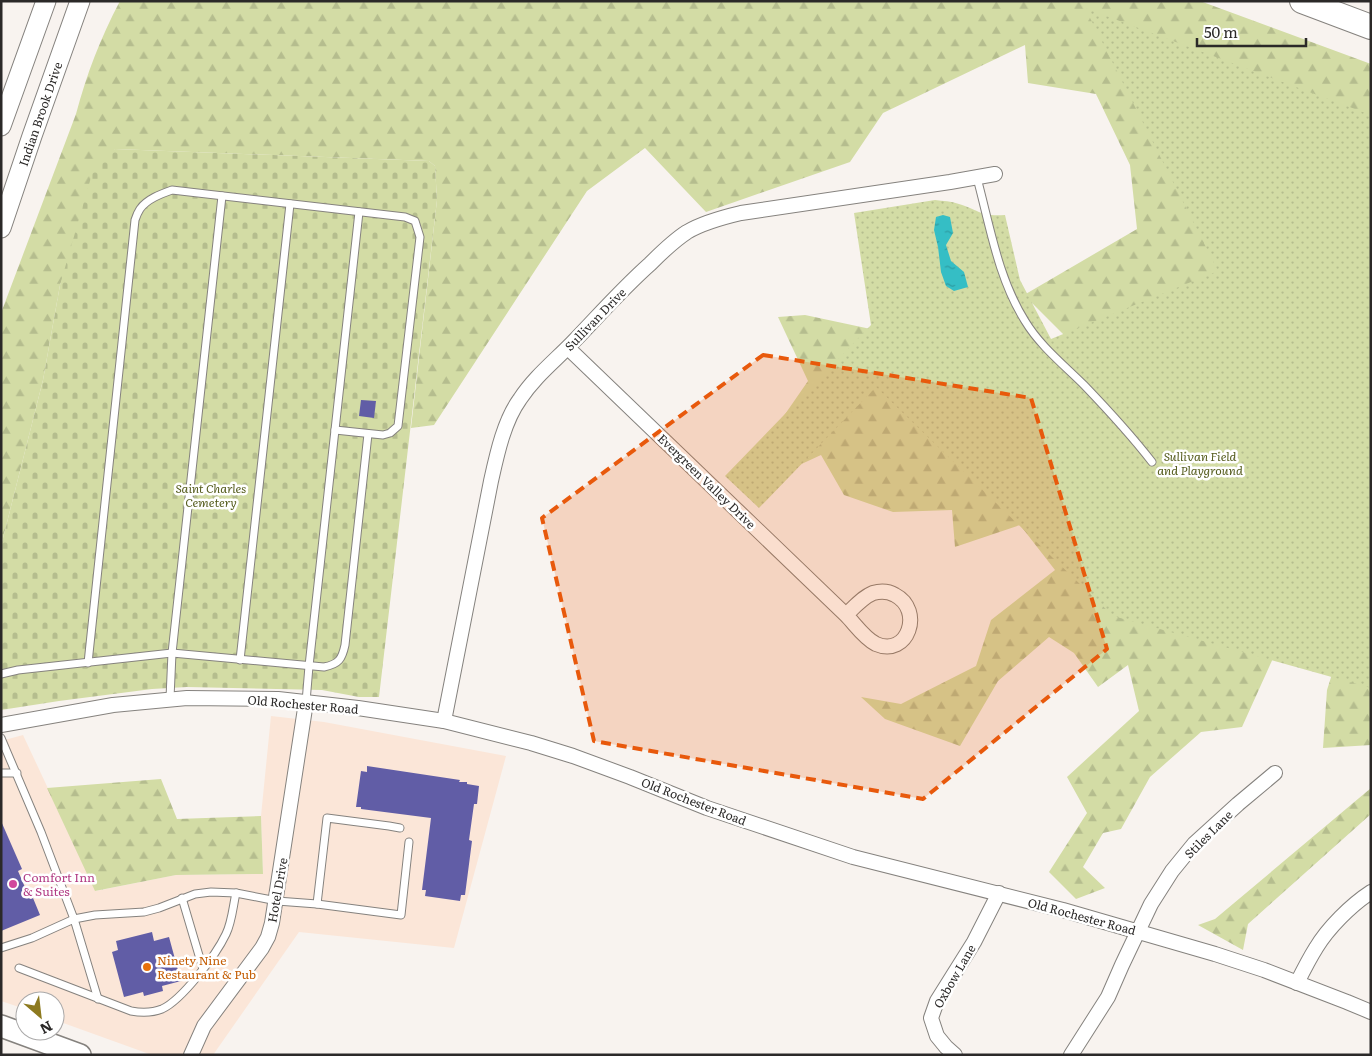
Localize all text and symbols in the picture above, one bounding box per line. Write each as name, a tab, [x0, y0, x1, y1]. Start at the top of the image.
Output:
scale bar	[1197, 15, 1306, 47]
text: 50 m	[1204, 20, 1238, 43]
street label: Indian Brook Drive	[14, 59, 66, 169]
street label: Sullivan Drive	[560, 283, 630, 355]
street label: Evergreen Valley Drive	[654, 429, 760, 533]
park label: Sullivan Field and Playground	[1157, 447, 1243, 479]
park label: Saint Charles Cemetery	[176, 479, 246, 511]
street label: Old Rochester Road	[247, 690, 360, 718]
street label: Old Rochester Road	[639, 773, 750, 830]
street label: Stiles Lane	[1180, 806, 1236, 862]
street label: Hotel Drive	[262, 856, 292, 924]
place label: Comfort Inn & Suites	[23, 868, 95, 900]
marker: Comfort Inn & Suites	[7, 878, 19, 890]
street label: Old Rochester Road	[1026, 893, 1139, 939]
street label: Oxbow Lane	[928, 941, 980, 1011]
place label: Ninety Nine Restaurant & Pub	[157, 951, 256, 983]
marker: Ninety Nine Restaurant & Pub	[141, 961, 153, 973]
north arrow	[15, 991, 65, 1041]
text: N	[36, 1017, 56, 1040]

